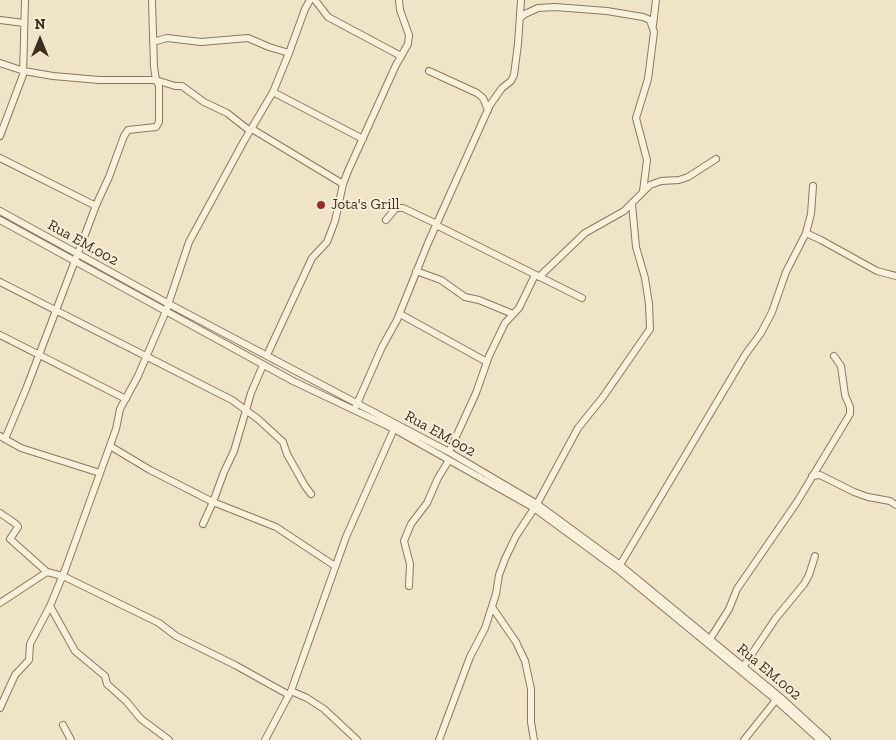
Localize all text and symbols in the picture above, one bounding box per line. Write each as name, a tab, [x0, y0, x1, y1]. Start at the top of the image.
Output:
north arrow	[15, 15, 65, 65]
text: N	[35, 16, 45, 33]
place label: Jota's Grill	[331, 196, 399, 214]
marker: Jota's Grill	[315, 199, 327, 211]
street label: Rua EM.002	[44, 216, 122, 270]
street label: Rua EM.002	[401, 407, 479, 461]
street label: Rua EM.002	[733, 640, 805, 704]

